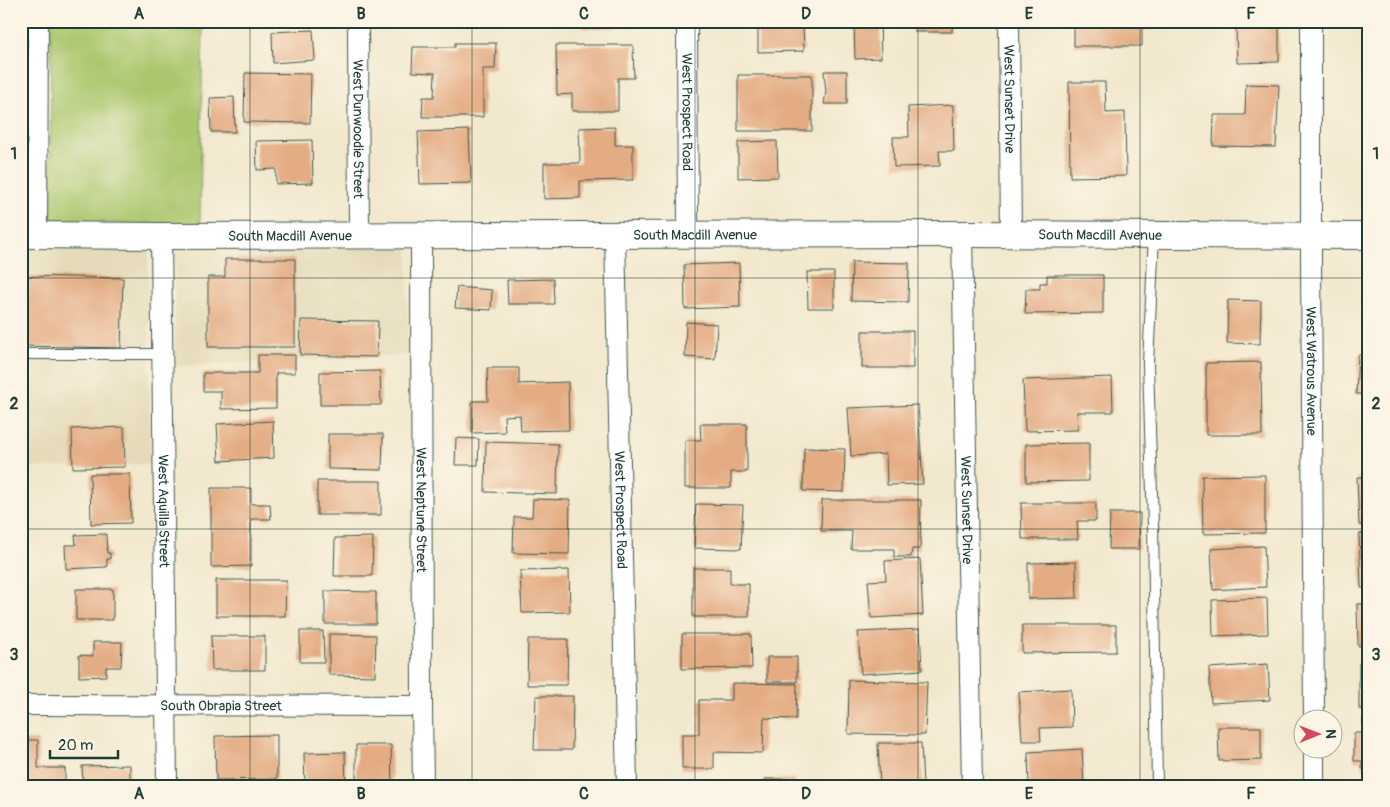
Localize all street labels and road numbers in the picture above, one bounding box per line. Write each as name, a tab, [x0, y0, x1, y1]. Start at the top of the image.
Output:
street label: West Sunset Drive	[1001, 45, 1019, 153]
street label: West Prospect Road	[679, 53, 696, 171]
street label: West Dunwoodie Street	[350, 59, 367, 199]
street label: South Macdill Avenue	[633, 226, 757, 243]
street label: South Macdill Avenue	[1038, 226, 1162, 243]
street label: South Macdill Avenue	[228, 227, 352, 244]
street label: West Watrous Avenue	[1303, 306, 1321, 436]
street label: West Neptune Street	[413, 447, 430, 573]
street label: West Prospect Road	[611, 451, 631, 569]
street label: West Aquilla Street	[155, 454, 173, 568]
street label: West Sunset Drive	[958, 456, 976, 564]
street label: South Obrapia Street	[160, 697, 282, 714]

